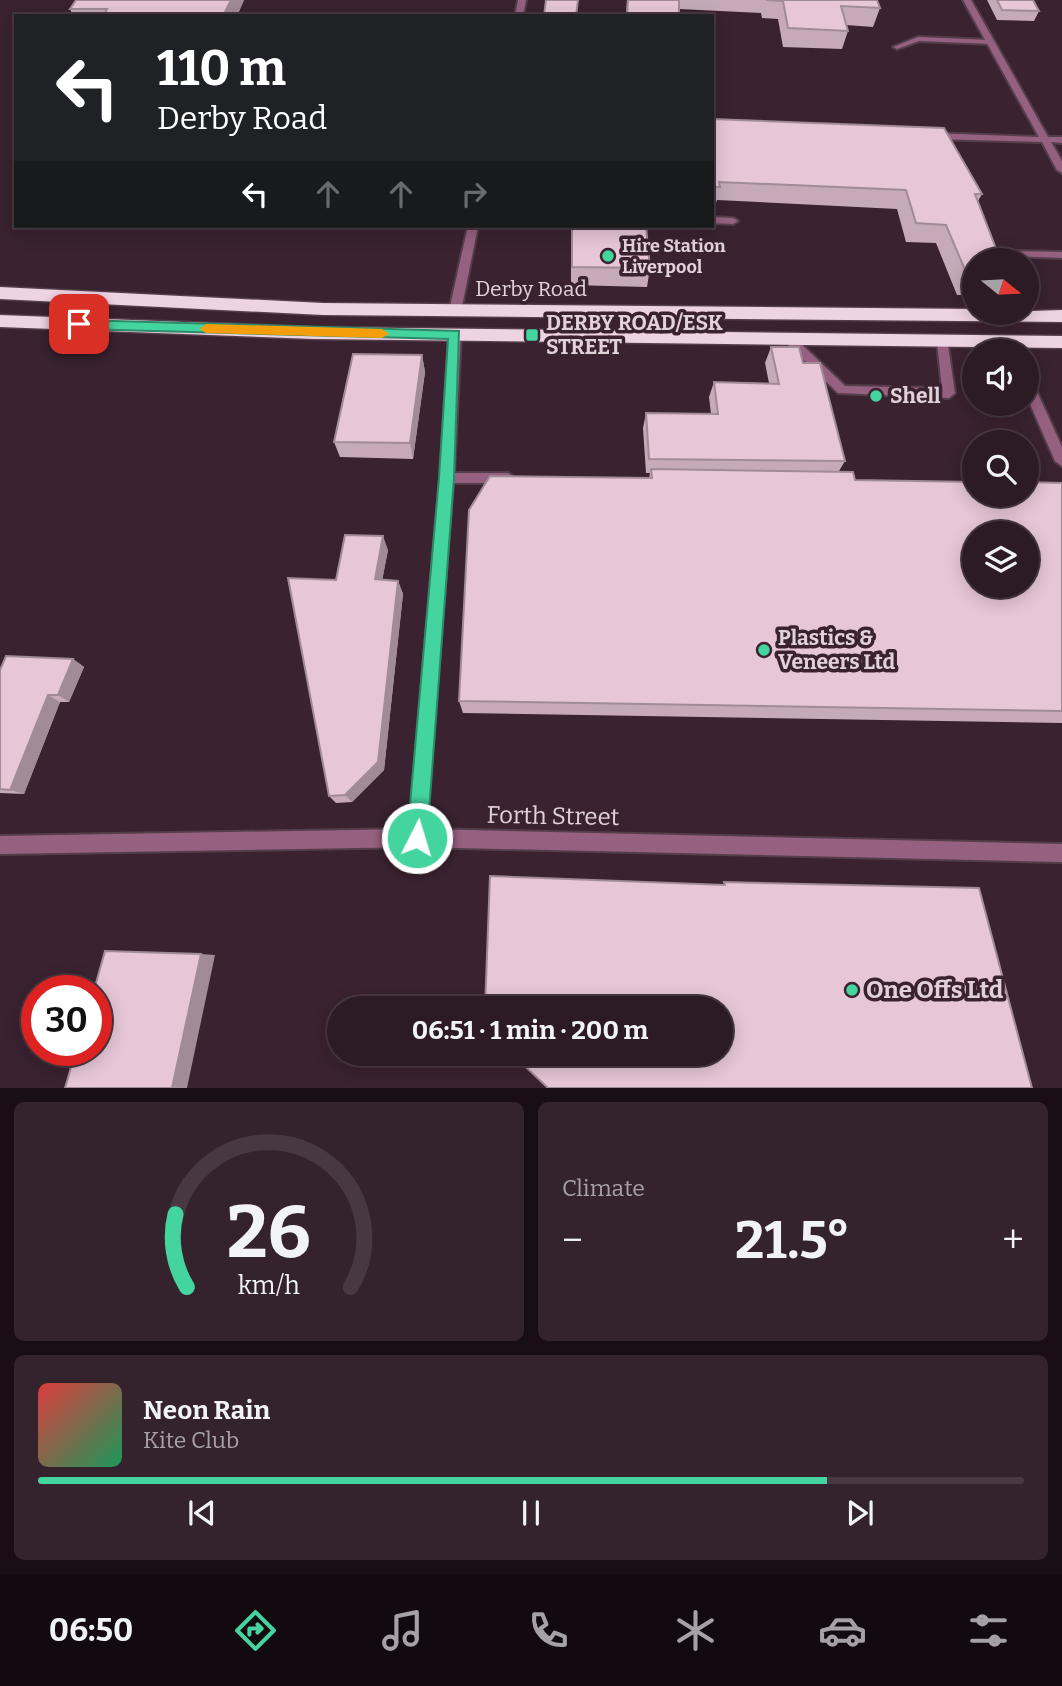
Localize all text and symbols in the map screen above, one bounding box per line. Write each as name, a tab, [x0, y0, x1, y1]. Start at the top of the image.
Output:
text: 110 m	[157, 39, 286, 98]
icon: left	[42, 42, 133, 133]
text: Derby Road	[157, 99, 327, 137]
icon: left	[236, 175, 274, 213]
icon: ahead	[309, 175, 347, 213]
icon: ahead	[382, 175, 420, 213]
icon: right	[455, 175, 493, 213]
place label: Hire Station Liverpool	[622, 235, 726, 278]
marker: Hire Station Liverpool	[600, 248, 616, 264]
north arrow	[962, 248, 1040, 326]
map controls	[962, 248, 1039, 598]
street label: Derby Road	[475, 276, 587, 302]
pin	[49, 294, 109, 354]
icon: arrive	[60, 305, 98, 343]
place label: DERBY ROAD/ESK STREET	[546, 310, 723, 360]
marker: DERBY ROAD/ESK STREET	[524, 327, 540, 343]
button: sound	[962, 339, 1039, 416]
place label: Shell	[890, 383, 941, 409]
marker: Shell	[868, 388, 884, 404]
button: search	[962, 430, 1039, 507]
button: layers	[962, 521, 1039, 598]
place label: Plastics & Veneers Ltd	[778, 625, 896, 675]
marker: Plastics & Veneers Ltd	[756, 642, 772, 658]
position arrow	[380, 801, 454, 875]
street label: Forth Street	[486, 801, 620, 831]
speed limit sign: 30	[21, 975, 112, 1066]
place label: One Offs Ltd	[866, 976, 1004, 1004]
marker: One Offs Ltd	[844, 982, 860, 998]
text: 06:51 · 1 min · 200 m	[412, 1015, 648, 1046]
text: Climate	[562, 1174, 645, 1202]
text: 26	[227, 1190, 311, 1277]
text: 21.5°	[735, 1209, 850, 1272]
text: −	[562, 1217, 583, 1263]
text: +	[1002, 1217, 1024, 1263]
text: km/h	[238, 1271, 300, 1301]
text: Neon Rain	[143, 1395, 270, 1426]
text: Kite Club	[143, 1426, 239, 1454]
icon: previous	[183, 1494, 221, 1532]
icon: pause	[512, 1494, 550, 1532]
icon: next	[841, 1494, 879, 1532]
icon: directions	[231, 1606, 280, 1655]
icon: music	[378, 1606, 427, 1655]
icon: phone	[524, 1606, 573, 1655]
icon: climate	[671, 1606, 720, 1655]
icon: car	[818, 1606, 867, 1655]
icon: filters	[964, 1606, 1013, 1655]
text: 06:50	[49, 1611, 133, 1649]

